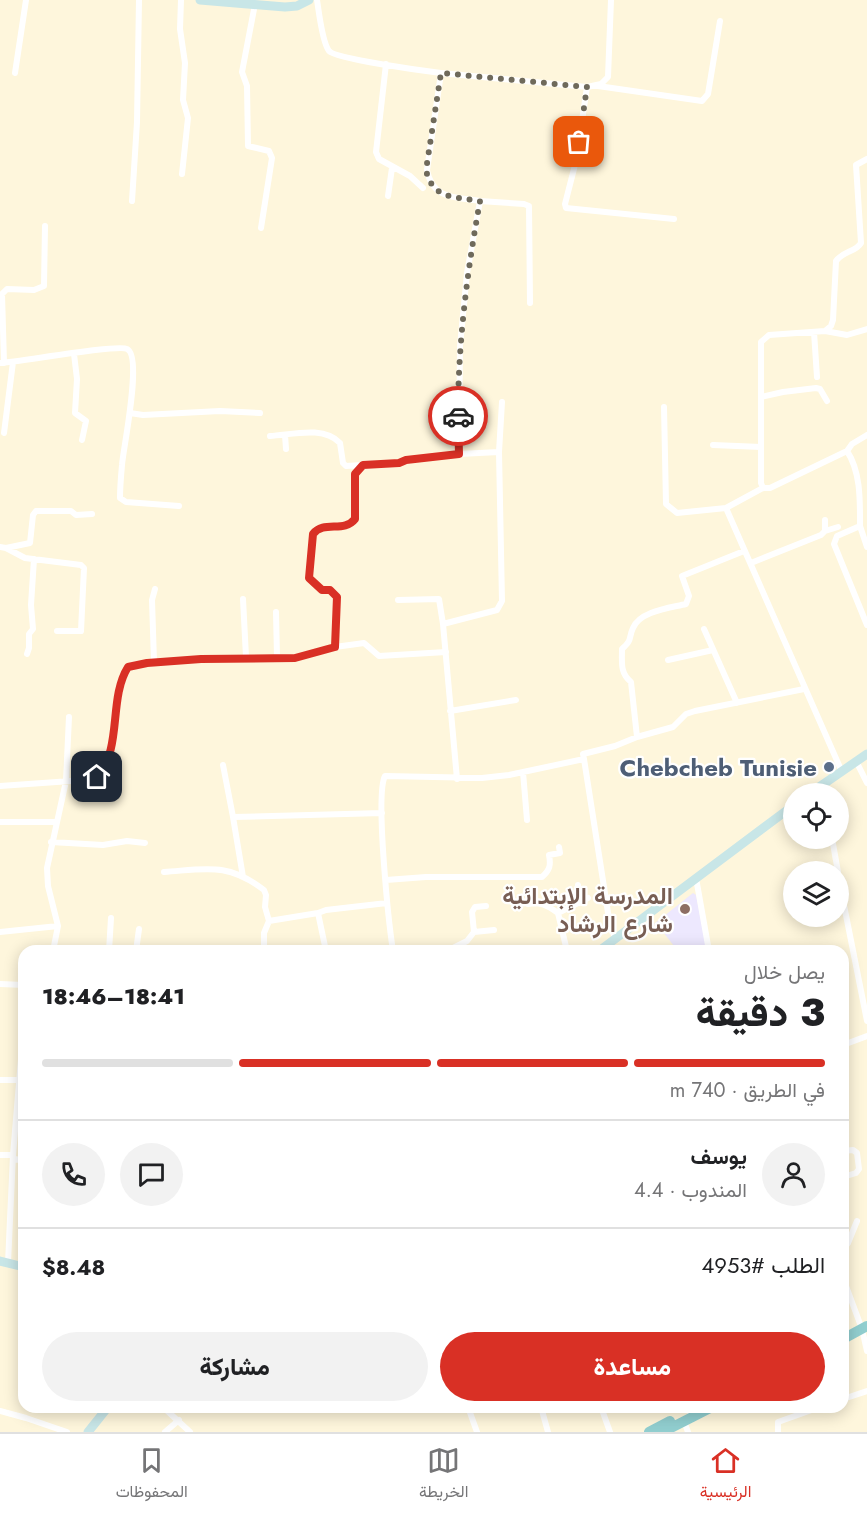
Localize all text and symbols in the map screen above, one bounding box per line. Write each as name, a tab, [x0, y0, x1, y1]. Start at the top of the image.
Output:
pin	[553, 116, 604, 167]
icon: bag	[562, 125, 595, 158]
courier	[428, 386, 488, 446]
icon: car	[442, 400, 475, 433]
place label: Chebcheb Tunisie	[620, 750, 817, 785]
pin	[71, 751, 122, 802]
icon: home	[80, 760, 113, 793]
marker: Chebcheb Tunisie	[822, 760, 836, 774]
map controls	[783, 783, 849, 927]
button: locate	[783, 783, 849, 849]
button: layers	[783, 861, 849, 927]
place label: المدرسة الإبتدائية شارع الرشاد	[502, 878, 673, 941]
marker: المدرسة الإبتدائية شارع الرشاد	[678, 902, 692, 916]
text: يصل خلال	[744, 958, 825, 987]
text: 18:41–18:46	[42, 980, 185, 1012]
text: 3 دقيقة	[696, 984, 825, 1041]
text: في الطريق · 740 m	[670, 1076, 825, 1105]
text: يوسف	[691, 1140, 747, 1172]
button: phone	[42, 1143, 105, 1206]
button: chat	[120, 1143, 183, 1206]
button: person	[762, 1143, 825, 1206]
text: المندوب · 4.4	[634, 1176, 747, 1205]
text: الطلب #4953	[701, 1249, 825, 1281]
text: $8.48	[42, 1251, 105, 1283]
button: مشاركة	[42, 1332, 428, 1401]
button: مساعدة	[440, 1332, 825, 1401]
tab: المحفوظات	[116, 1444, 188, 1506]
tab: الخريطة	[419, 1444, 468, 1506]
tab: الرئيسية	[700, 1444, 751, 1506]

